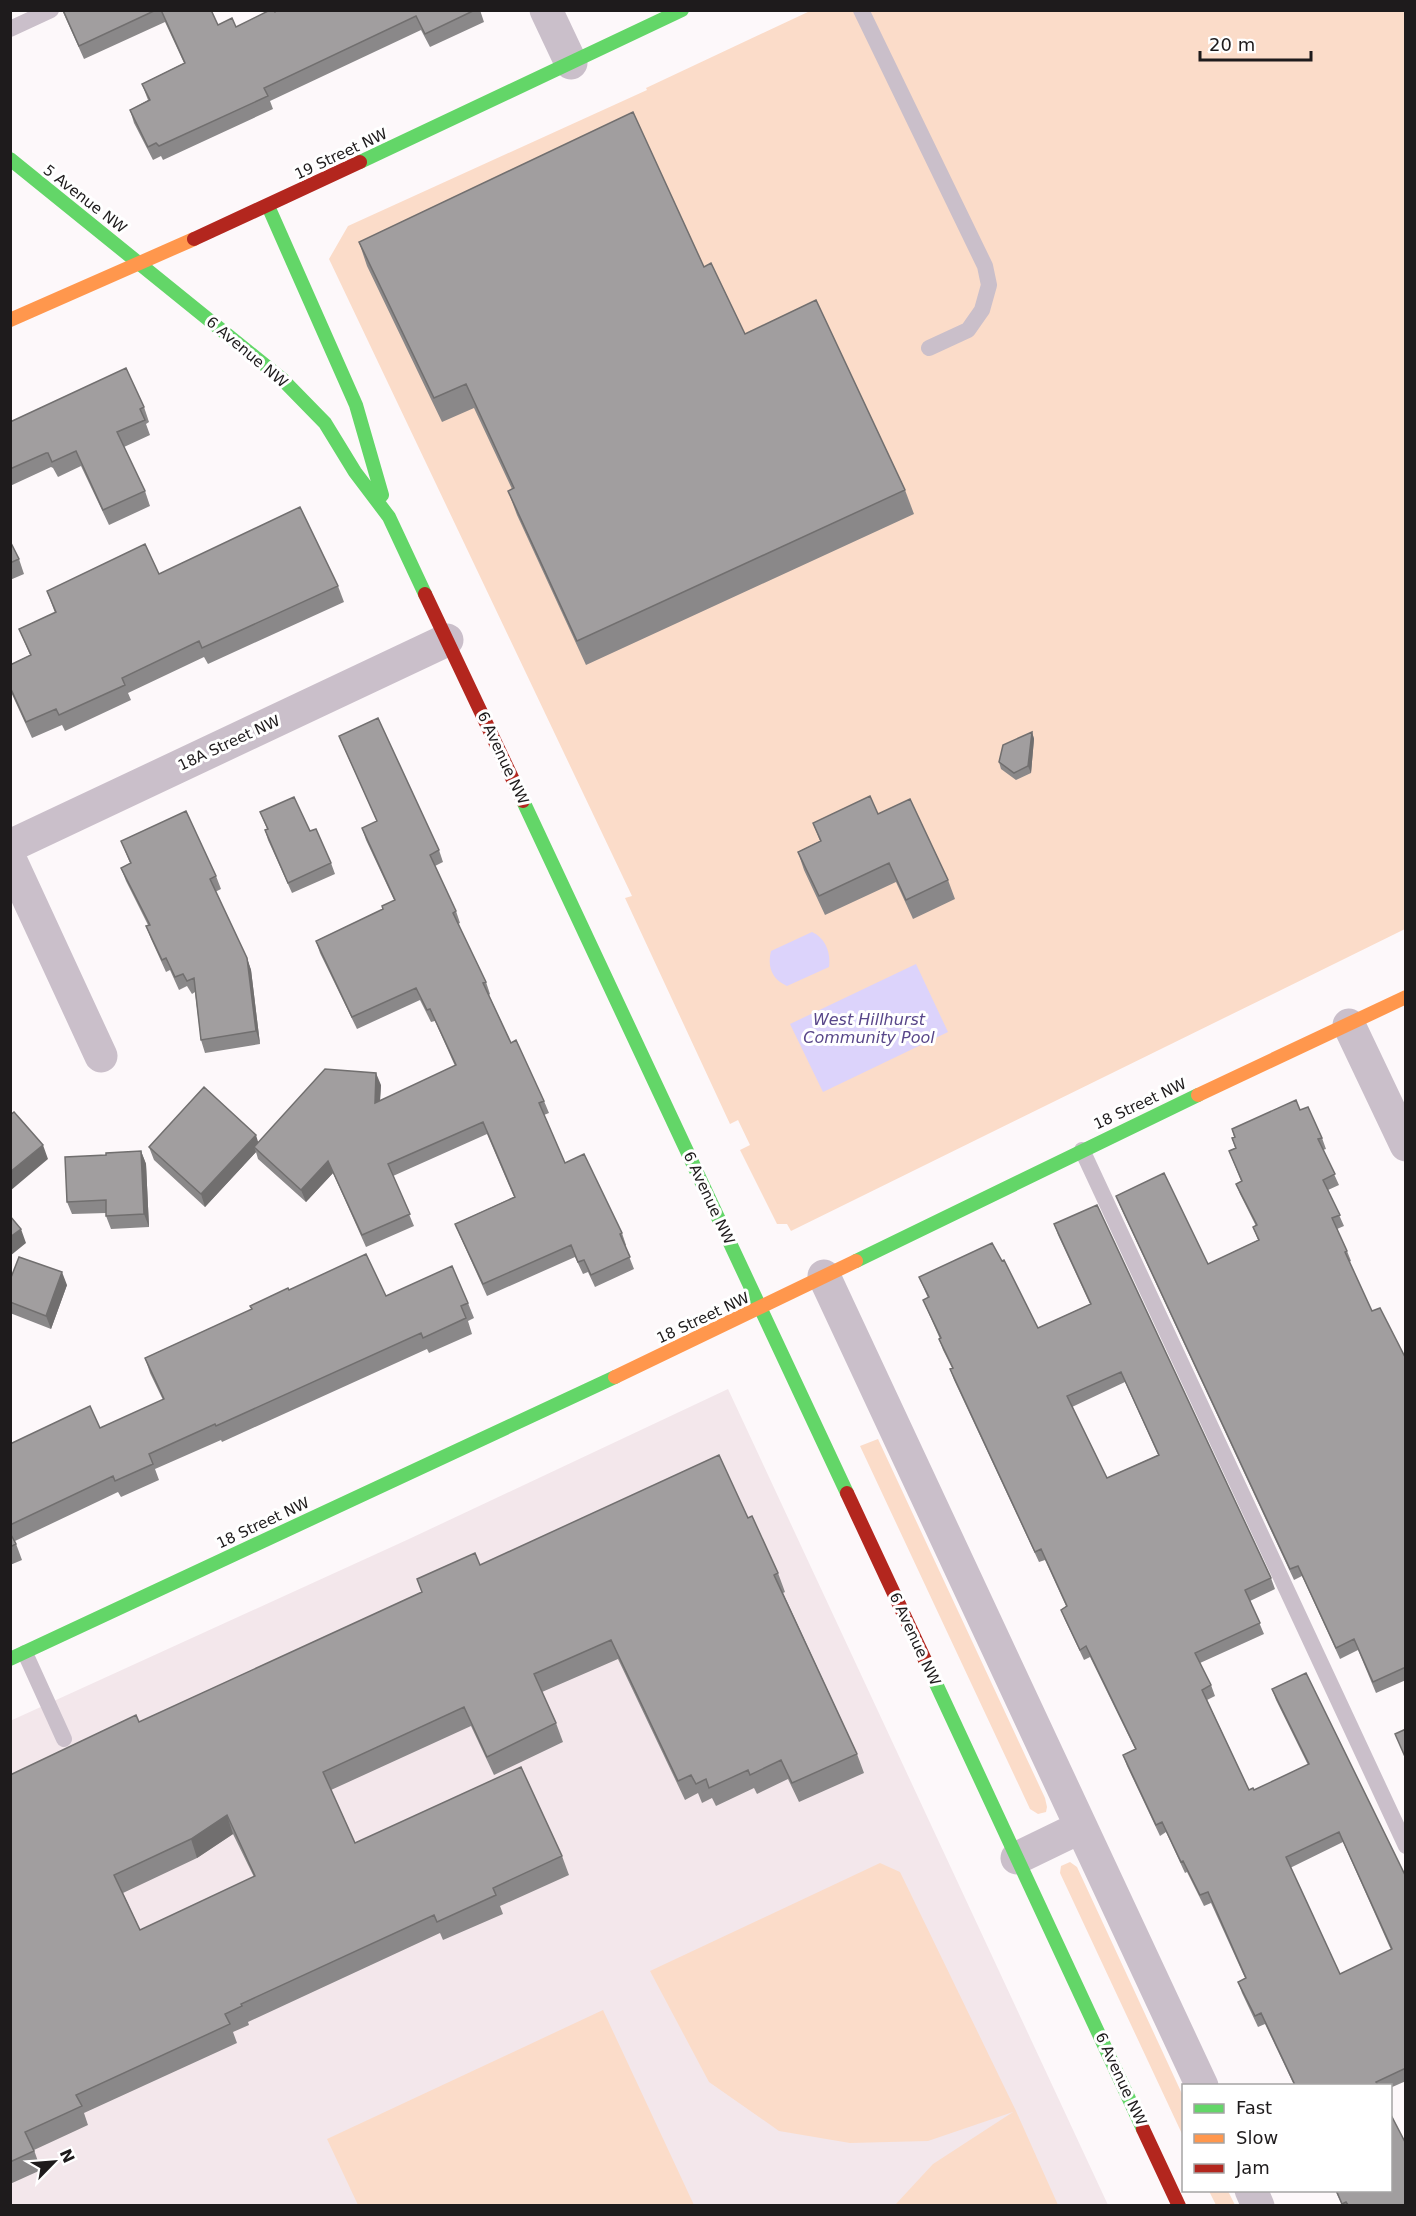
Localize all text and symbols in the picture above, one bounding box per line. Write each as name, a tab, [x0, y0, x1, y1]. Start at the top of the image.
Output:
scale bar	[1200, 24, 1311, 62]
text: 20 m	[1209, 34, 1255, 55]
street label: 19 Street NW	[292, 125, 390, 183]
street label: 5 Avenue NW	[40, 161, 130, 237]
street label: 6 Avenue NW	[203, 313, 292, 391]
street label: 6 Avenue NW	[474, 708, 533, 808]
street label: 18A Street NW	[175, 711, 283, 775]
water label: West Hillhurst Community Pool	[803, 1010, 935, 1047]
street label: 18 Street NW	[1091, 1075, 1189, 1133]
street label: 6 Avenue NW	[680, 1148, 739, 1248]
street label: 18 Street NW	[654, 1289, 752, 1347]
street label: 18 Street NW	[214, 1494, 312, 1552]
street label: 6 Avenue NW	[886, 1589, 945, 1689]
street label: 6 Avenue NW	[1092, 2029, 1151, 2129]
legend	[1182, 2084, 1392, 2192]
text: Fast	[1236, 2097, 1272, 2118]
text: Slow	[1236, 2127, 1278, 2148]
north arrow	[24, 2132, 84, 2192]
text: N	[56, 2146, 79, 2166]
text: Jam	[1235, 2157, 1270, 2178]

